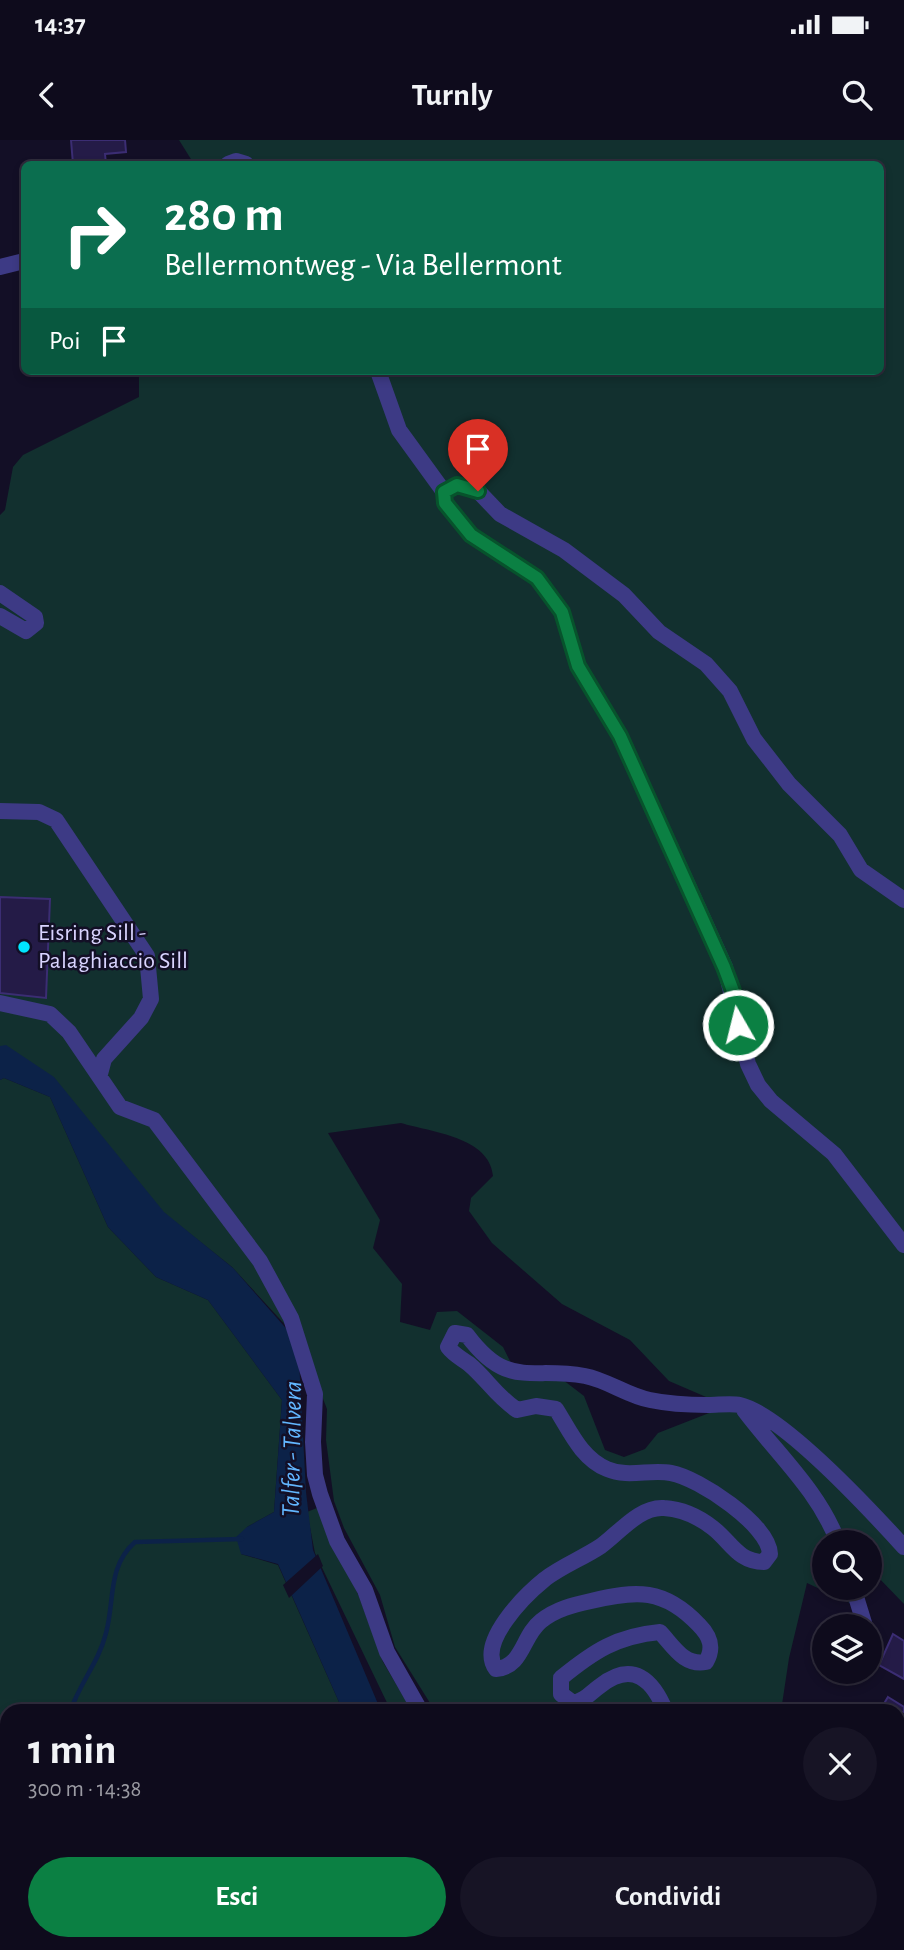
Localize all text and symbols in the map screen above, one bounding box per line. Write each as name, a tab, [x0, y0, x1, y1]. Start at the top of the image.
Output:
text: 14:37	[35, 11, 86, 37]
icon: back	[28, 76, 66, 114]
icon: search	[838, 76, 876, 114]
text: Turnly	[411, 79, 493, 111]
icon: right	[49, 189, 140, 280]
text: 280 m	[164, 191, 284, 240]
text: Bellermontweg - Via Bellermont	[164, 249, 562, 281]
icon: arrive	[95, 322, 133, 360]
text: Poi	[49, 328, 81, 354]
pin	[448, 419, 508, 491]
icon: arrive	[459, 430, 497, 468]
place label: Eisring Sill - Palaghiaccio Sill	[38, 921, 188, 973]
marker: Eisring Sill - Palaghiaccio Sill	[16, 939, 32, 955]
position arrow	[701, 988, 775, 1062]
water label: Talfer - Talvera	[278, 1381, 306, 1517]
map controls	[812, 1530, 882, 1684]
button: search	[812, 1530, 882, 1600]
button: layers	[812, 1614, 882, 1684]
button: close	[803, 1727, 877, 1801]
text: 1 min	[28, 1729, 117, 1771]
text: 300 m · 14:38	[28, 1778, 141, 1801]
button: Esci	[28, 1857, 446, 1937]
button: Condividi	[460, 1857, 877, 1937]

